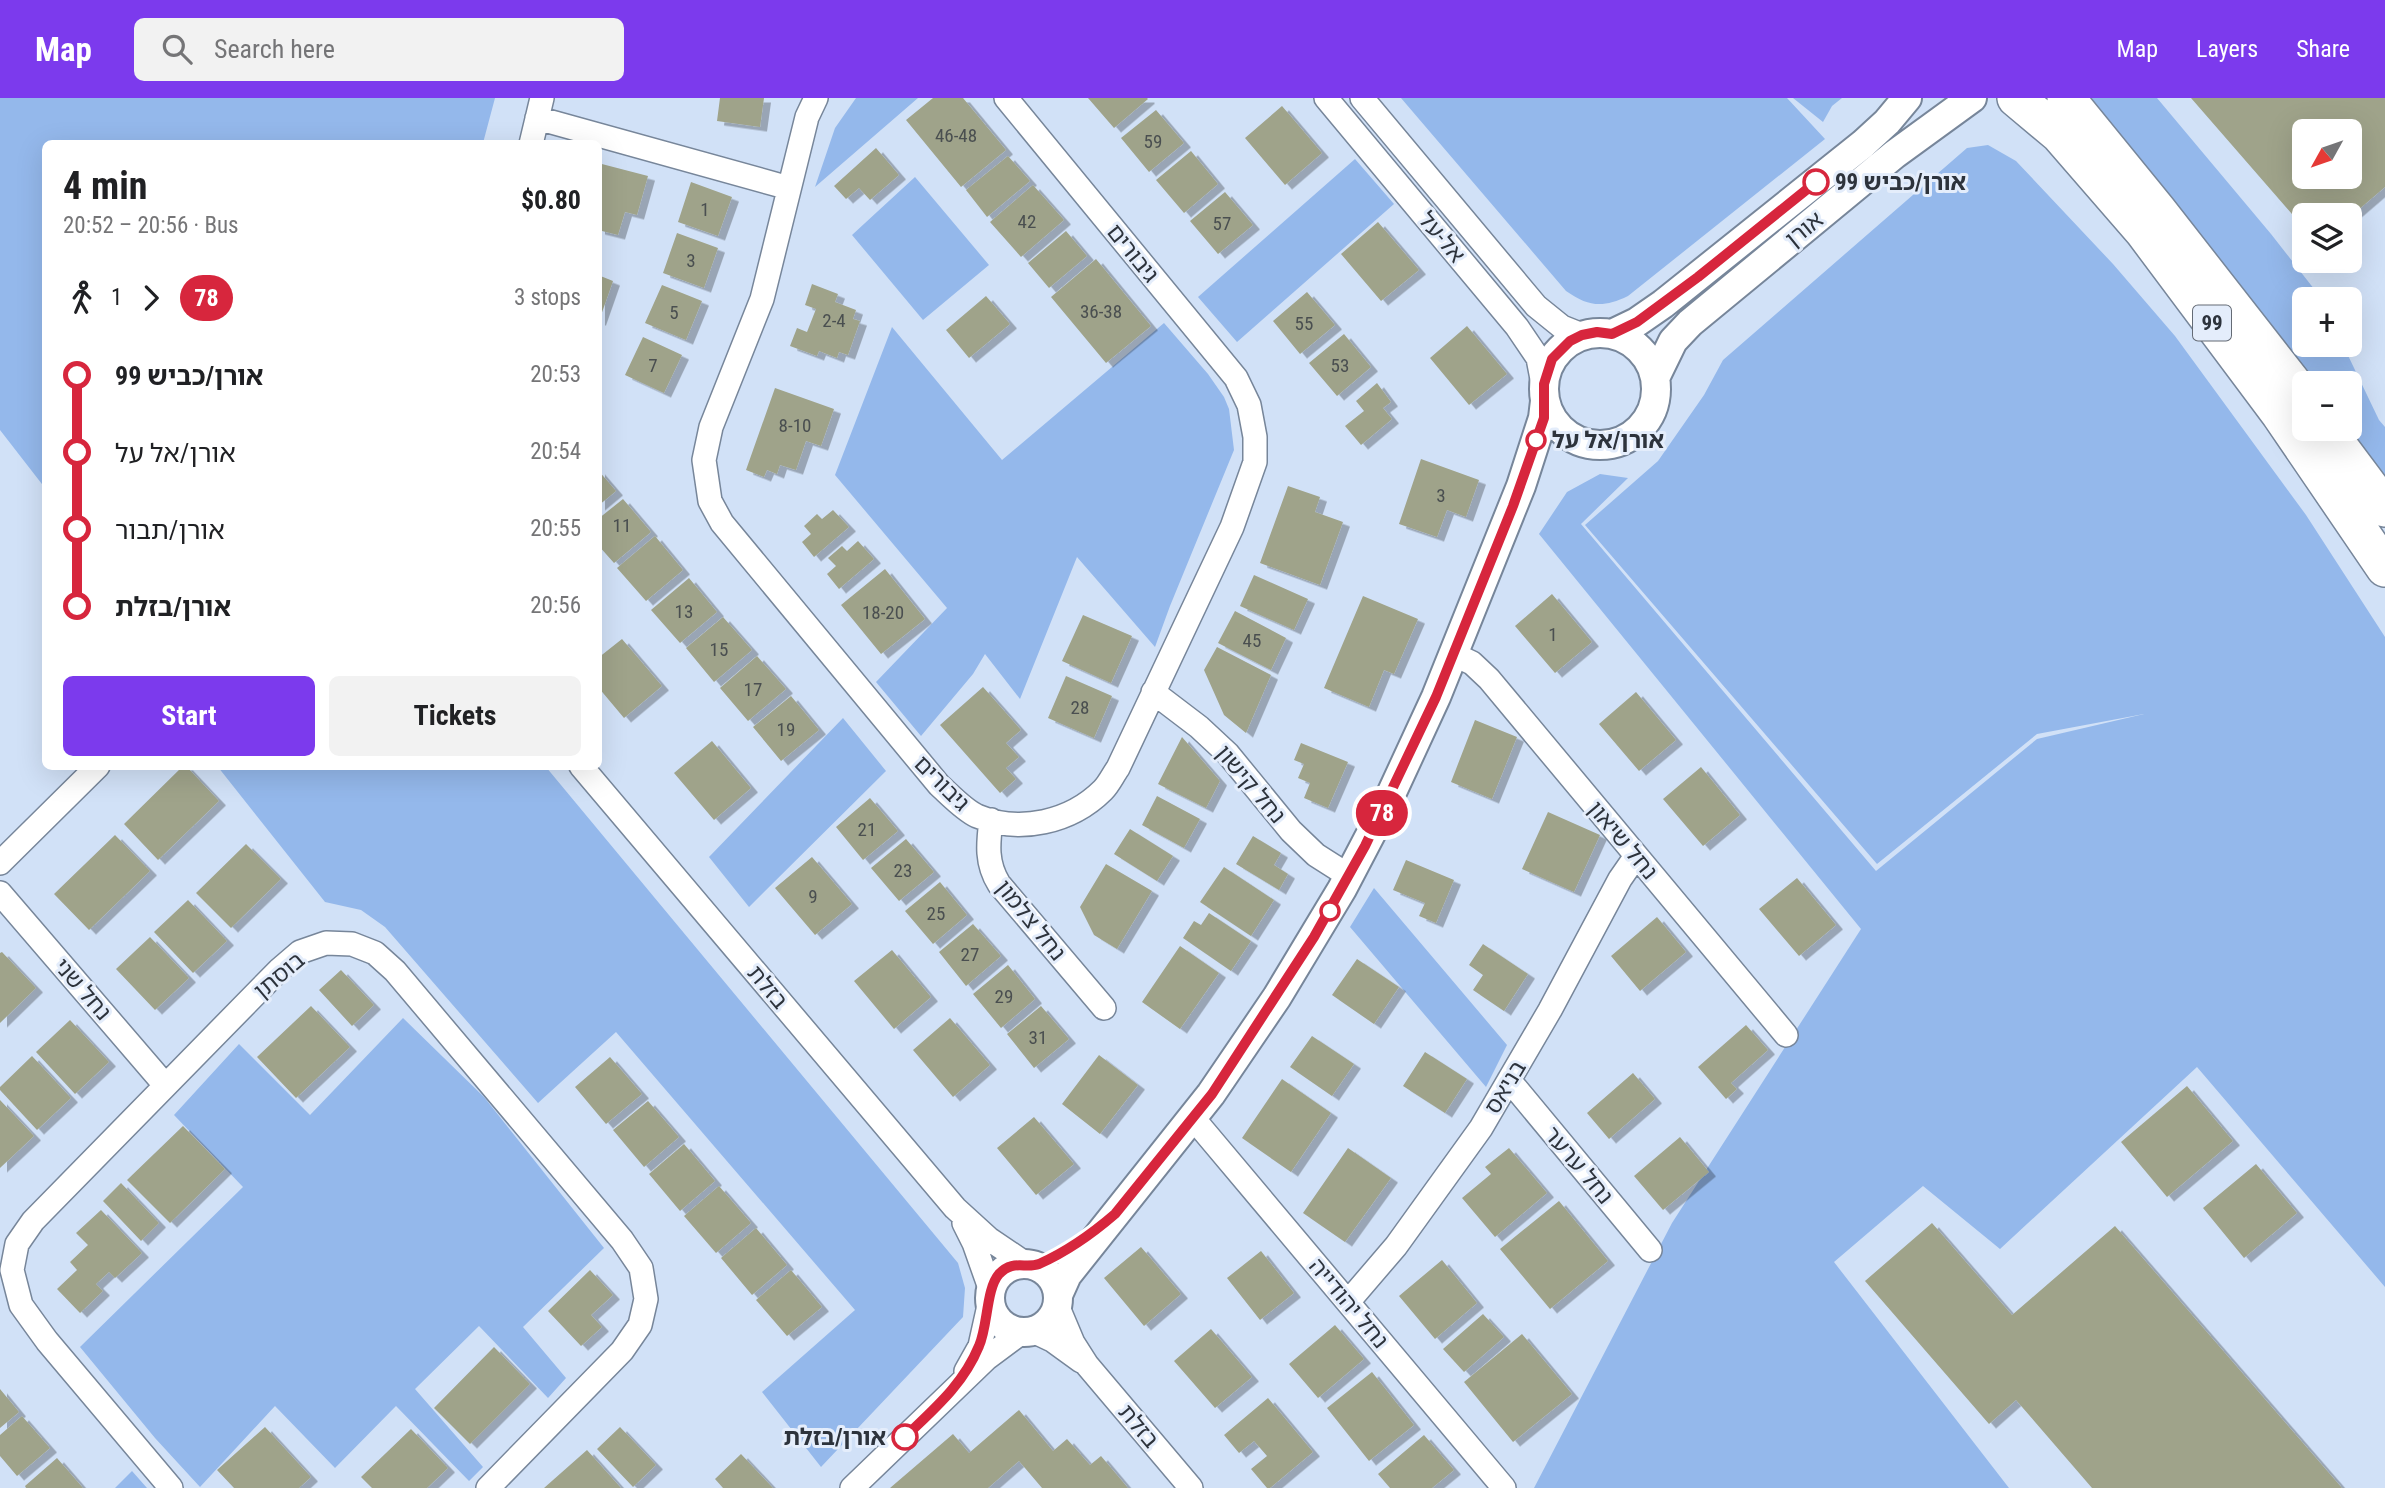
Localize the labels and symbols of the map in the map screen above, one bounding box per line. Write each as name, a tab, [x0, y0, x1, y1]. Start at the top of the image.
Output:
north arrow	[2292, 119, 2362, 189]
house number: 46-48	[935, 124, 977, 147]
house number: 59	[1144, 130, 1162, 153]
marker: אורן/כביש 99	[1803, 169, 1829, 195]
place label: אורן/כביש 99	[1835, 169, 1966, 196]
house number: 1	[700, 198, 710, 221]
street label: אורן	[1780, 206, 1829, 253]
street label: אל-על	[1413, 207, 1471, 268]
house number: 42	[1018, 210, 1036, 233]
house number: 57	[1213, 212, 1231, 235]
street label: גיבורים	[1101, 219, 1164, 288]
house number: 3	[686, 249, 696, 272]
house number: 36-38	[1080, 300, 1122, 323]
house number: 5	[669, 301, 679, 324]
road number: 99	[2193, 306, 2231, 341]
house number: 2-4	[822, 309, 846, 332]
house number: 55	[1295, 312, 1313, 335]
house number: 7	[648, 354, 658, 377]
house number: 53	[1331, 354, 1349, 377]
house number: 8-10	[779, 414, 811, 437]
place label: אורן/אל על	[1552, 427, 1664, 454]
marker: אורן/אל על	[1526, 430, 1546, 450]
house number: 3	[1436, 484, 1446, 507]
house number: 11	[613, 514, 631, 537]
house number: 13	[675, 600, 693, 623]
house number: 18-20	[862, 601, 904, 624]
house number: 1	[1548, 623, 1558, 646]
house number: 45	[1243, 629, 1261, 652]
house number: 15	[710, 638, 728, 661]
house number: 17	[744, 678, 762, 701]
house number: 28	[1071, 696, 1089, 719]
house number: 19	[777, 718, 795, 741]
street label: נחל קישון	[1210, 740, 1291, 829]
street label: גיבורים	[908, 750, 975, 817]
line badge: 78	[1350, 790, 1414, 836]
street label: נחל שיאון	[1582, 796, 1663, 885]
house number: 21	[858, 818, 876, 841]
house number: 23	[894, 859, 912, 882]
street label: נחל צלמון	[990, 875, 1071, 966]
house number: 9	[808, 885, 818, 908]
unlabelled marker	[1320, 901, 1340, 921]
house number: 25	[927, 902, 945, 925]
house number: 27	[961, 943, 979, 966]
street label: בוסתן	[248, 946, 310, 1004]
street label: נחל שני	[48, 953, 117, 1026]
street label: בזלת	[742, 960, 794, 1015]
house number: 29	[995, 985, 1013, 1008]
house number: 31	[1029, 1026, 1047, 1049]
street label: בניאס	[1479, 1056, 1532, 1119]
street label: נחל ערער	[1539, 1121, 1619, 1209]
street label: נחל יהודייה	[1303, 1253, 1394, 1354]
street label: בזלת	[1113, 1399, 1165, 1454]
place label: אורן/בזלת	[783, 1424, 886, 1451]
marker: אורן/בזלת	[892, 1424, 918, 1450]

